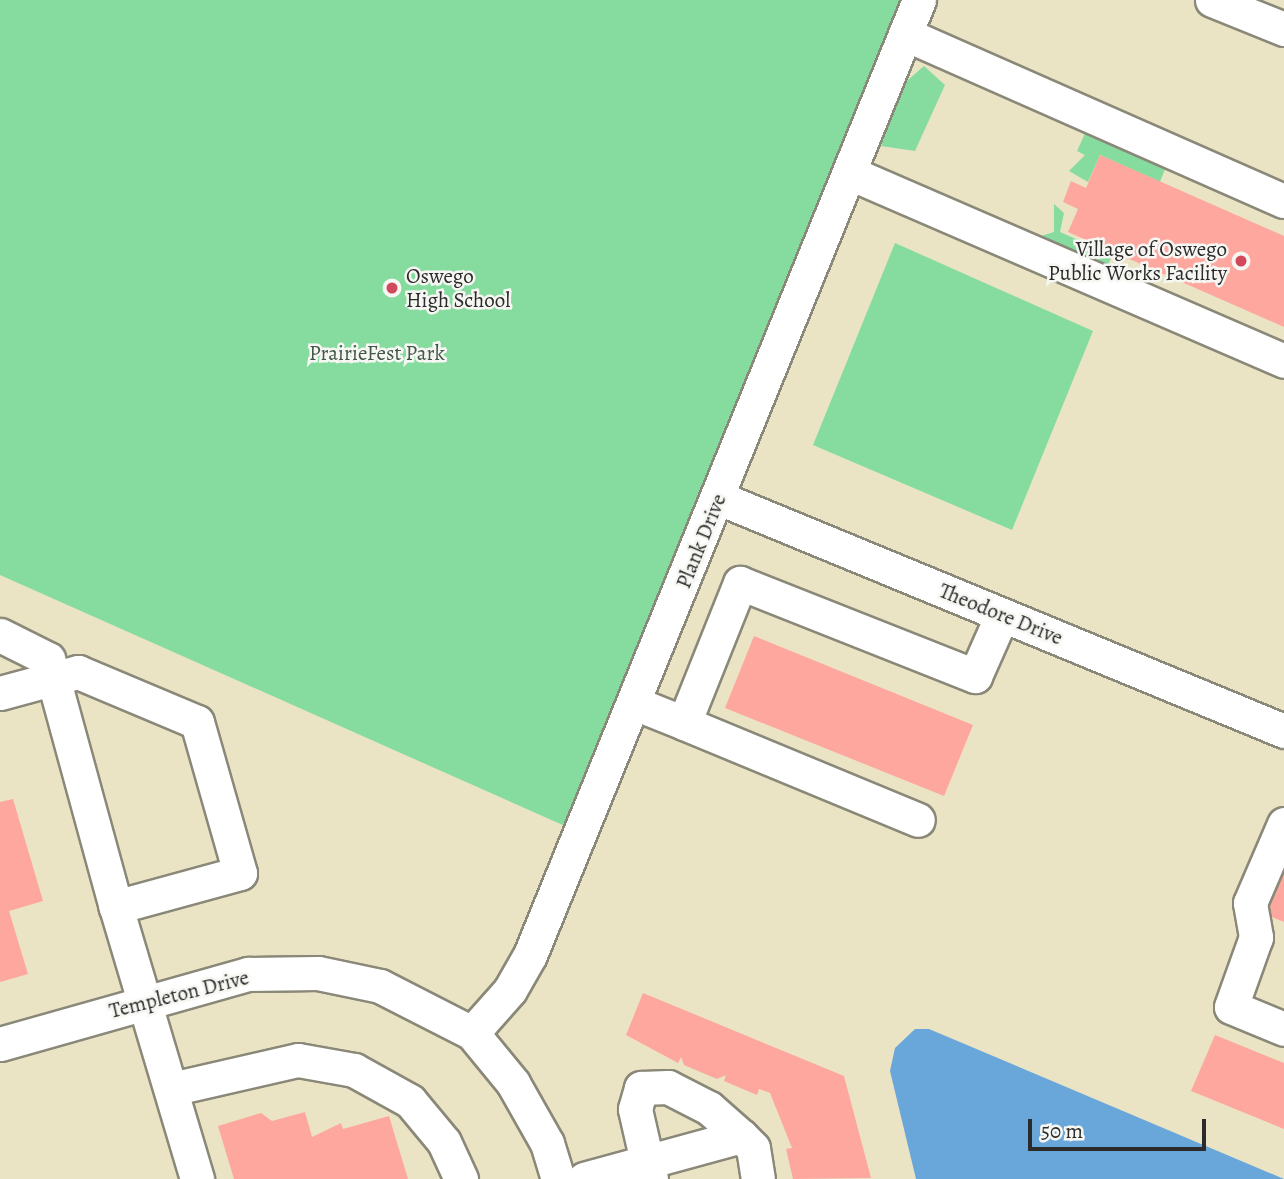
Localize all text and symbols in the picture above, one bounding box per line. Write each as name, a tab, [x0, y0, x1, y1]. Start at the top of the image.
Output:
place label: Village of Oswego Public Works Facility	[1048, 236, 1227, 286]
marker: Village of Oswego Public Works Facility	[1233, 253, 1249, 269]
place label: Oswego High School	[406, 263, 510, 313]
marker: Oswego High School	[384, 280, 400, 296]
park label: PrairieFest Park	[309, 340, 445, 366]
street label: Plank Drive	[671, 490, 731, 592]
street label: Theodore Drive	[936, 578, 1066, 650]
street label: Templeton Drive	[107, 964, 251, 1024]
scale bar	[1032, 1106, 1210, 1150]
text: 50 m	[1041, 1117, 1083, 1145]

